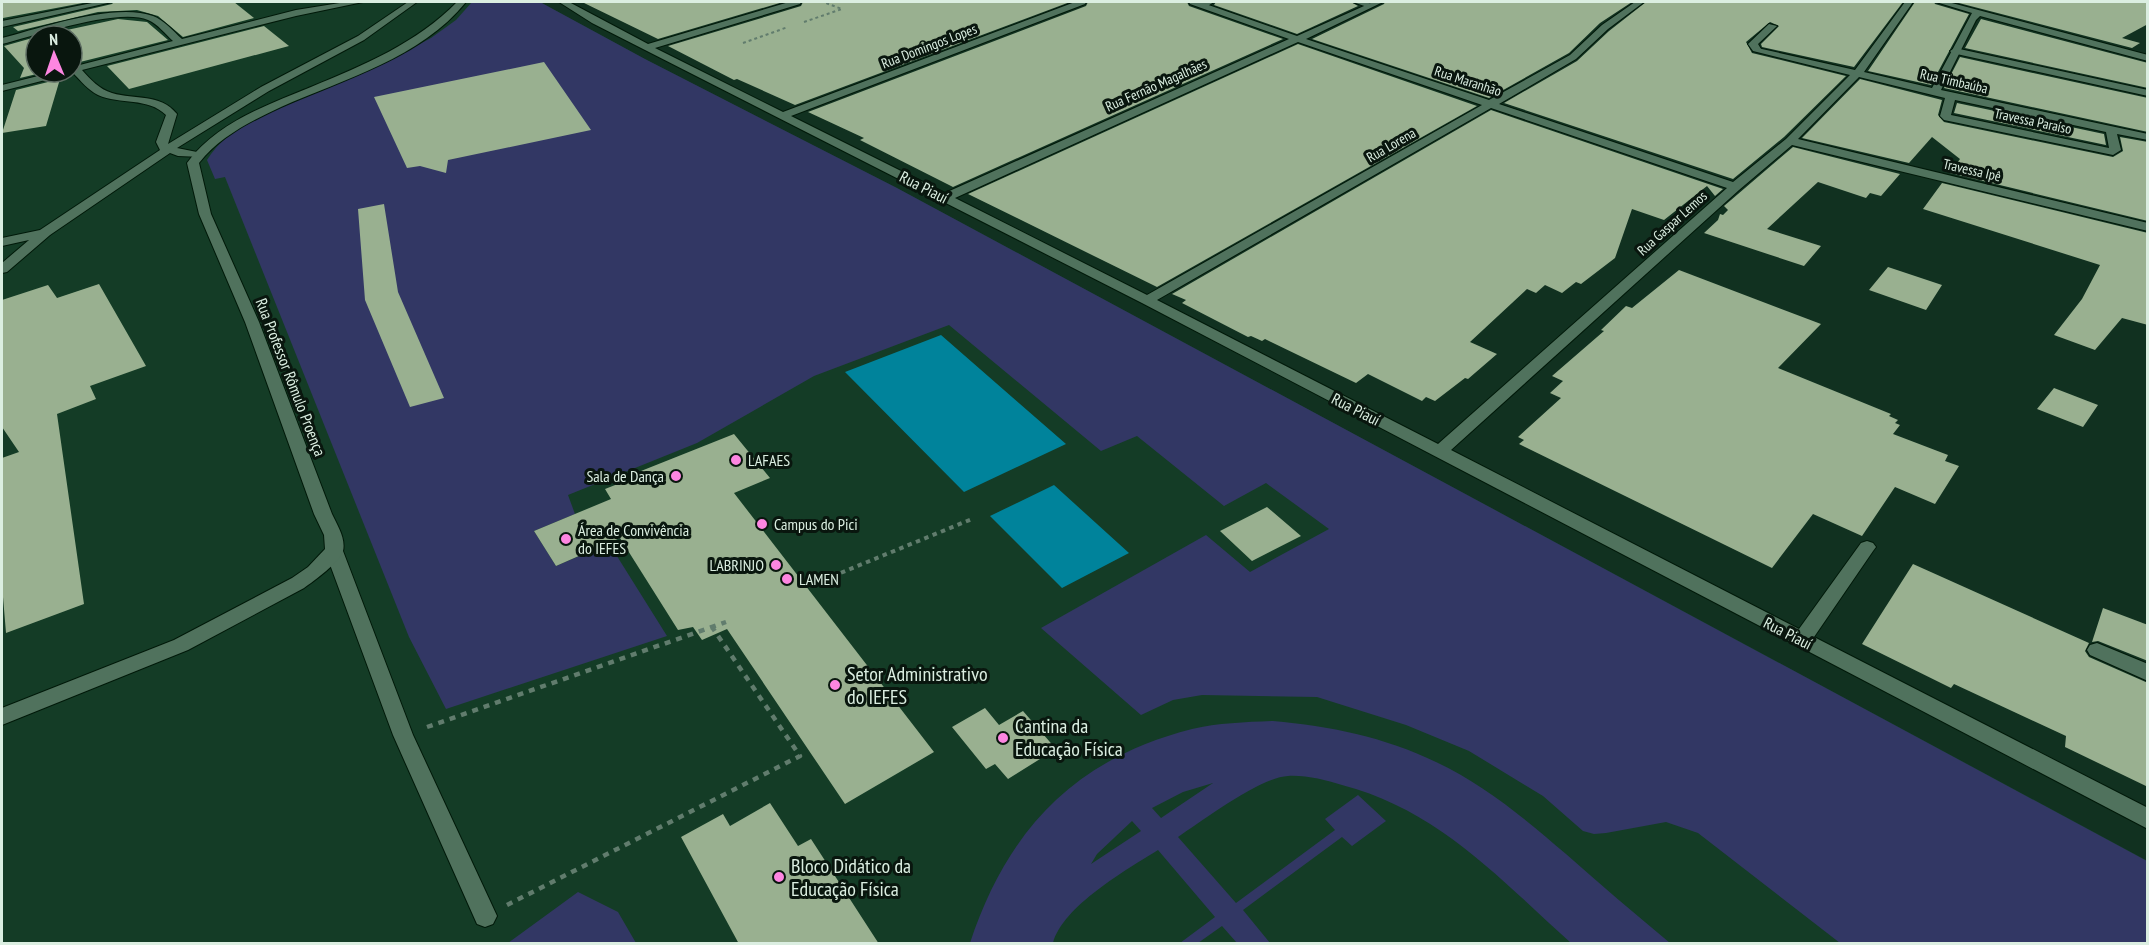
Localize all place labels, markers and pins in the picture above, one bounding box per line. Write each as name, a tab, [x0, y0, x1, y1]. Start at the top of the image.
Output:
place label: LAFAES	[748, 450, 790, 470]
marker: LAFAES	[729, 453, 743, 467]
place label: Sala de Dança	[586, 466, 664, 486]
marker: Sala de Dança	[669, 469, 683, 483]
place label: Campus do Pici	[774, 514, 858, 534]
marker: Campus do Pici	[755, 517, 769, 531]
place label: Área de Convivência do IEFES	[578, 520, 689, 558]
marker: Área de Convivência do IEFES	[559, 532, 573, 546]
place label: LABRINJO	[710, 555, 764, 575]
marker: LABRINJO	[769, 558, 783, 572]
place label: LAMEN	[799, 569, 839, 589]
marker: LAMEN	[780, 572, 794, 586]
place label: Setor Administrativo do IEFES	[847, 661, 988, 710]
marker: Setor Administrativo do IEFES	[828, 678, 842, 692]
place label: Cantina da Educação Física	[1015, 713, 1123, 762]
marker: Cantina da Educação Física	[996, 731, 1010, 745]
place label: Bloco Didático da Educação Física	[791, 853, 911, 902]
marker: Bloco Didático da Educação Física	[772, 870, 786, 884]

